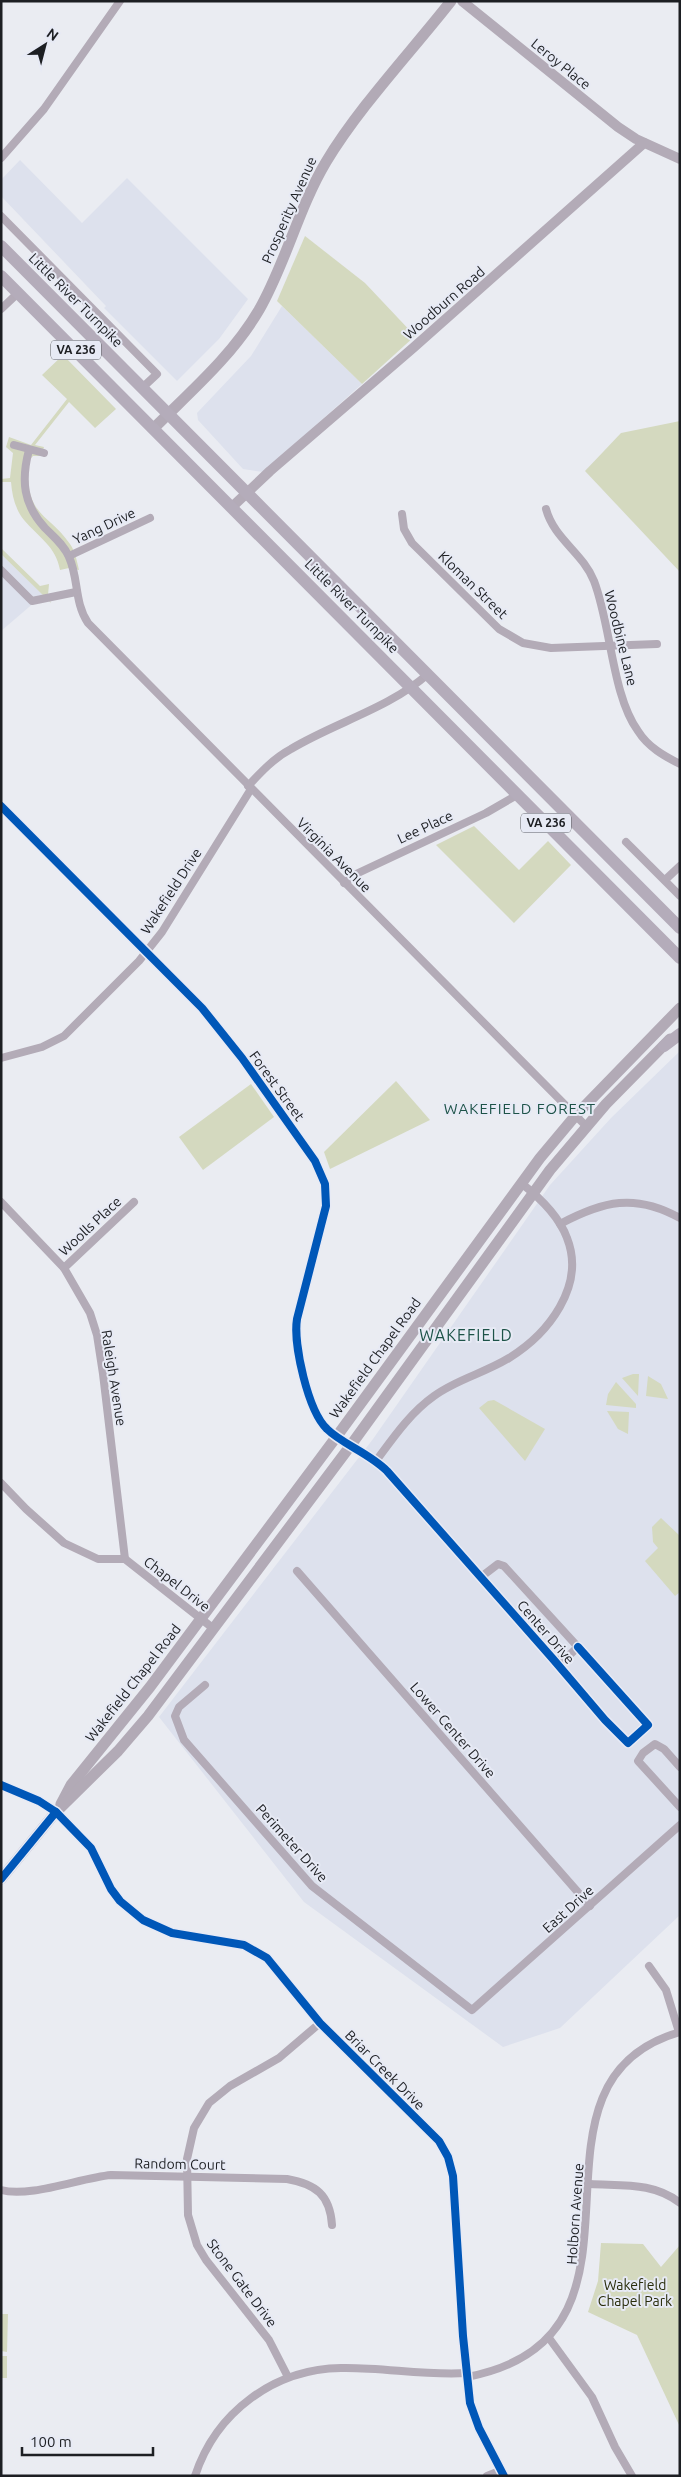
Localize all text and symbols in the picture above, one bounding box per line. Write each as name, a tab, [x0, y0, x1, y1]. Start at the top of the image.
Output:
north arrow	[20, 20, 70, 70]
text: N	[44, 25, 62, 44]
street label: Leroy Place	[528, 35, 594, 93]
street label: Prosperity Avenue	[258, 154, 320, 266]
street label: Little River Turnpike	[26, 250, 126, 350]
street label: Woodburn Road	[400, 263, 488, 343]
road number: VA 236	[51, 340, 101, 360]
street label: Yang Drive	[70, 505, 138, 547]
street label: Kloman Street	[435, 548, 511, 622]
street label: Little River Turnpike	[302, 556, 402, 656]
street label: Woodbine Lane	[601, 589, 641, 687]
street label: Lee Place	[395, 807, 455, 847]
road number: VA 236	[521, 814, 571, 832]
street label: Virginia Avenue	[294, 815, 374, 895]
street label: Wakefield Drive	[137, 845, 205, 937]
street label: Forest Street	[246, 1048, 308, 1124]
district label: WAKEFIELD FOREST	[444, 1100, 596, 1117]
street label: Woolls Place	[56, 1193, 124, 1259]
street label: Wakefield Chapel Road	[326, 1295, 424, 1421]
district label: WAKEFIELD	[419, 1326, 513, 1344]
street label: Raleigh Avenue	[99, 1329, 129, 1427]
street label: Chapel Drive	[141, 1553, 213, 1615]
street label: Center Drive	[514, 1597, 578, 1667]
street label: Wakefield Chapel Road	[82, 1621, 184, 1745]
street label: Lower Center Drive	[407, 1679, 499, 1781]
street label: Perimeter Drive	[253, 1801, 331, 1885]
street label: East Drive	[539, 1882, 597, 1936]
street label: Briar Creek Drive	[342, 2027, 428, 2113]
street label: Random Court	[134, 2155, 226, 2173]
street label: Holborn Avenue	[563, 2163, 587, 2265]
street label: Stone Gate Drive	[204, 2236, 280, 2330]
park label: Wakefield Chapel Park	[598, 2277, 672, 2309]
scale bar	[22, 2424, 154, 2456]
text: 100 m	[30, 2433, 72, 2450]

